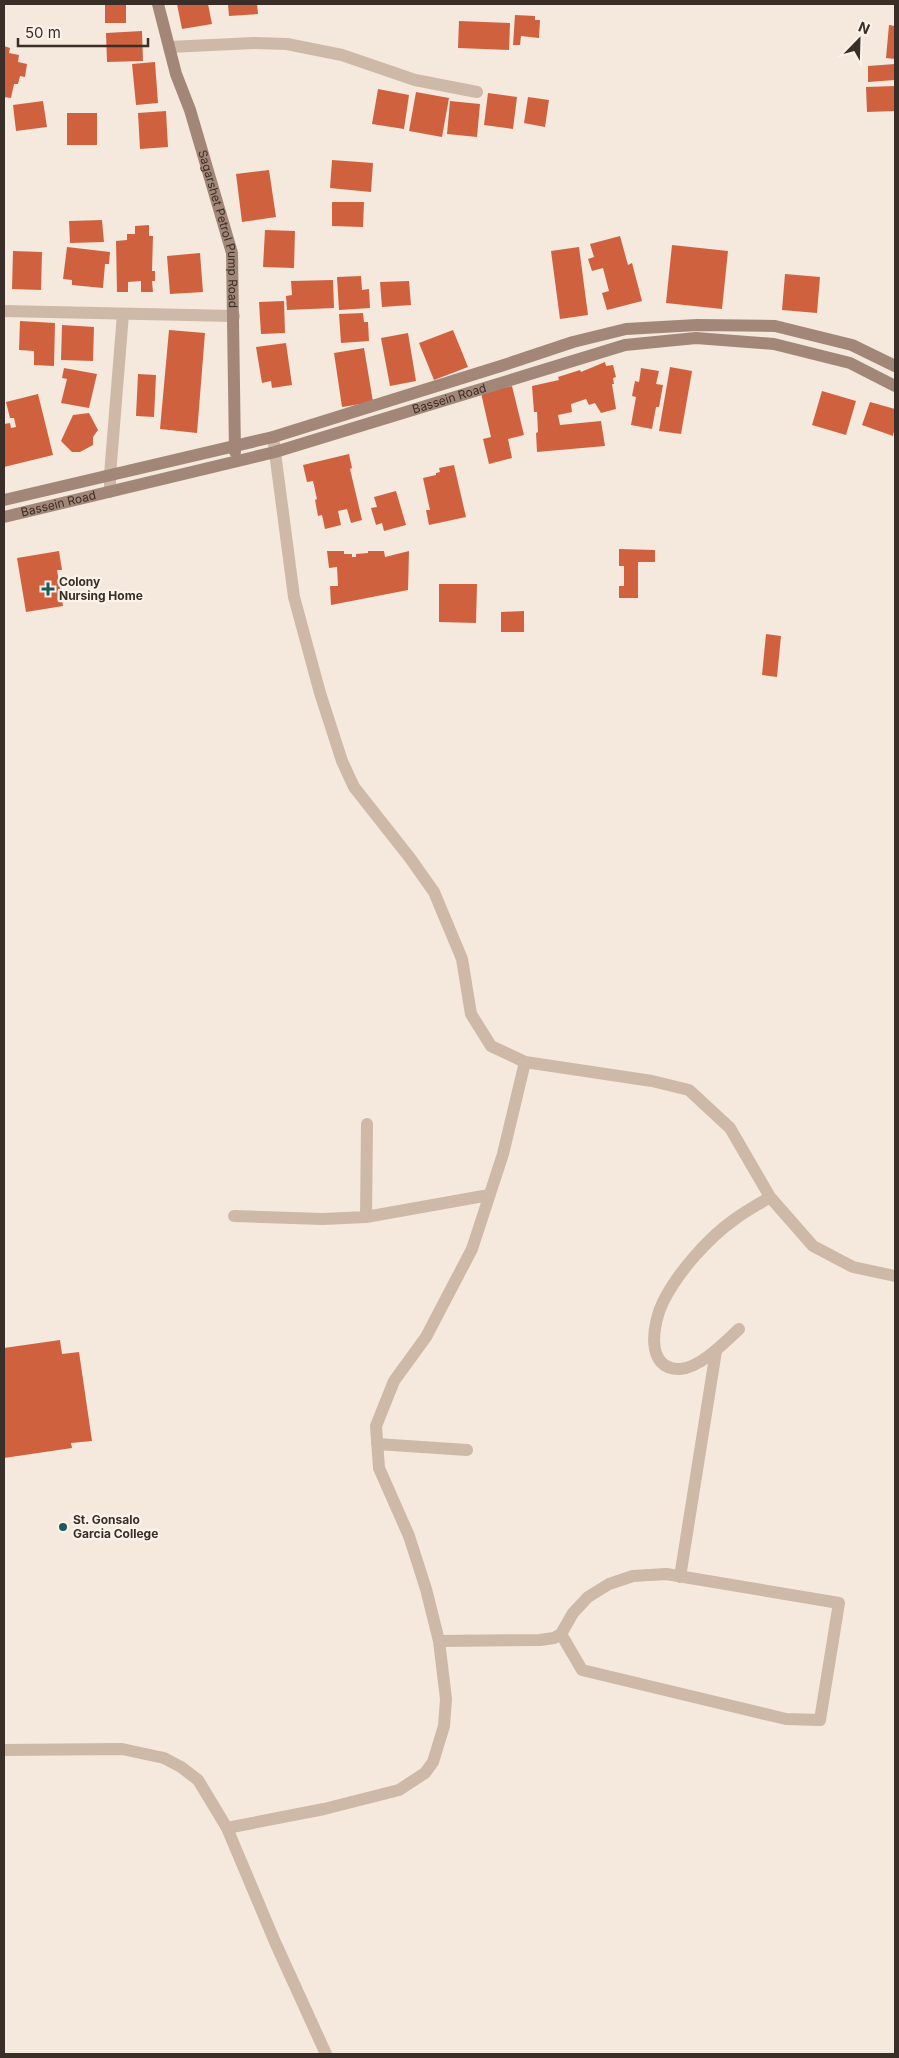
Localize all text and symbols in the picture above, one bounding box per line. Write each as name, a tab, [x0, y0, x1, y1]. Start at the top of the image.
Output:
scale bar	[18, 15, 148, 47]
north arrow	[834, 15, 884, 65]
text: N	[856, 18, 873, 37]
text: 50 m	[25, 23, 61, 42]
street label: Sagarshet Petrol Pump Road	[195, 148, 241, 308]
street label: Bassein Road	[410, 380, 488, 417]
street label: Bassein Road	[19, 487, 97, 520]
place label: Colony Nursing Home	[59, 574, 143, 603]
marker: Colony Nursing Home	[41, 582, 55, 596]
place label: St. Gonsalo Garcia College	[73, 1512, 158, 1541]
marker: St. Gonsalo Garcia College	[57, 1521, 69, 1533]

